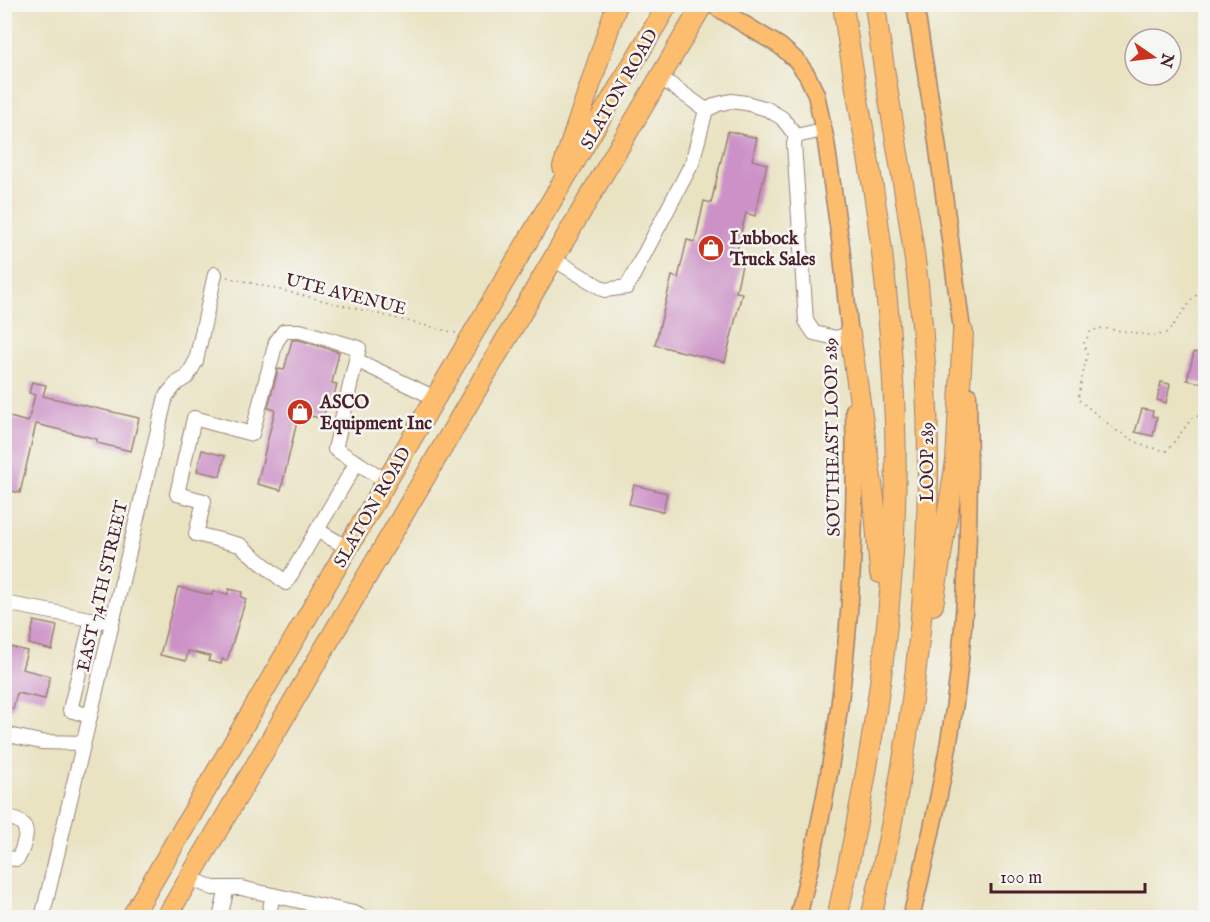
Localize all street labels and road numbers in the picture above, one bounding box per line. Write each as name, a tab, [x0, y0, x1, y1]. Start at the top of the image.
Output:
street label: SLATON ROAD	[576, 25, 664, 154]
street label: UTE AVENUE	[283, 269, 409, 322]
street label: SOUTHEAST LOOP 289	[820, 337, 847, 537]
street label: LOOP 289	[917, 422, 940, 502]
street label: SLATON ROAD	[329, 443, 417, 572]
street label: EAST 74TH STREET	[73, 499, 134, 674]

